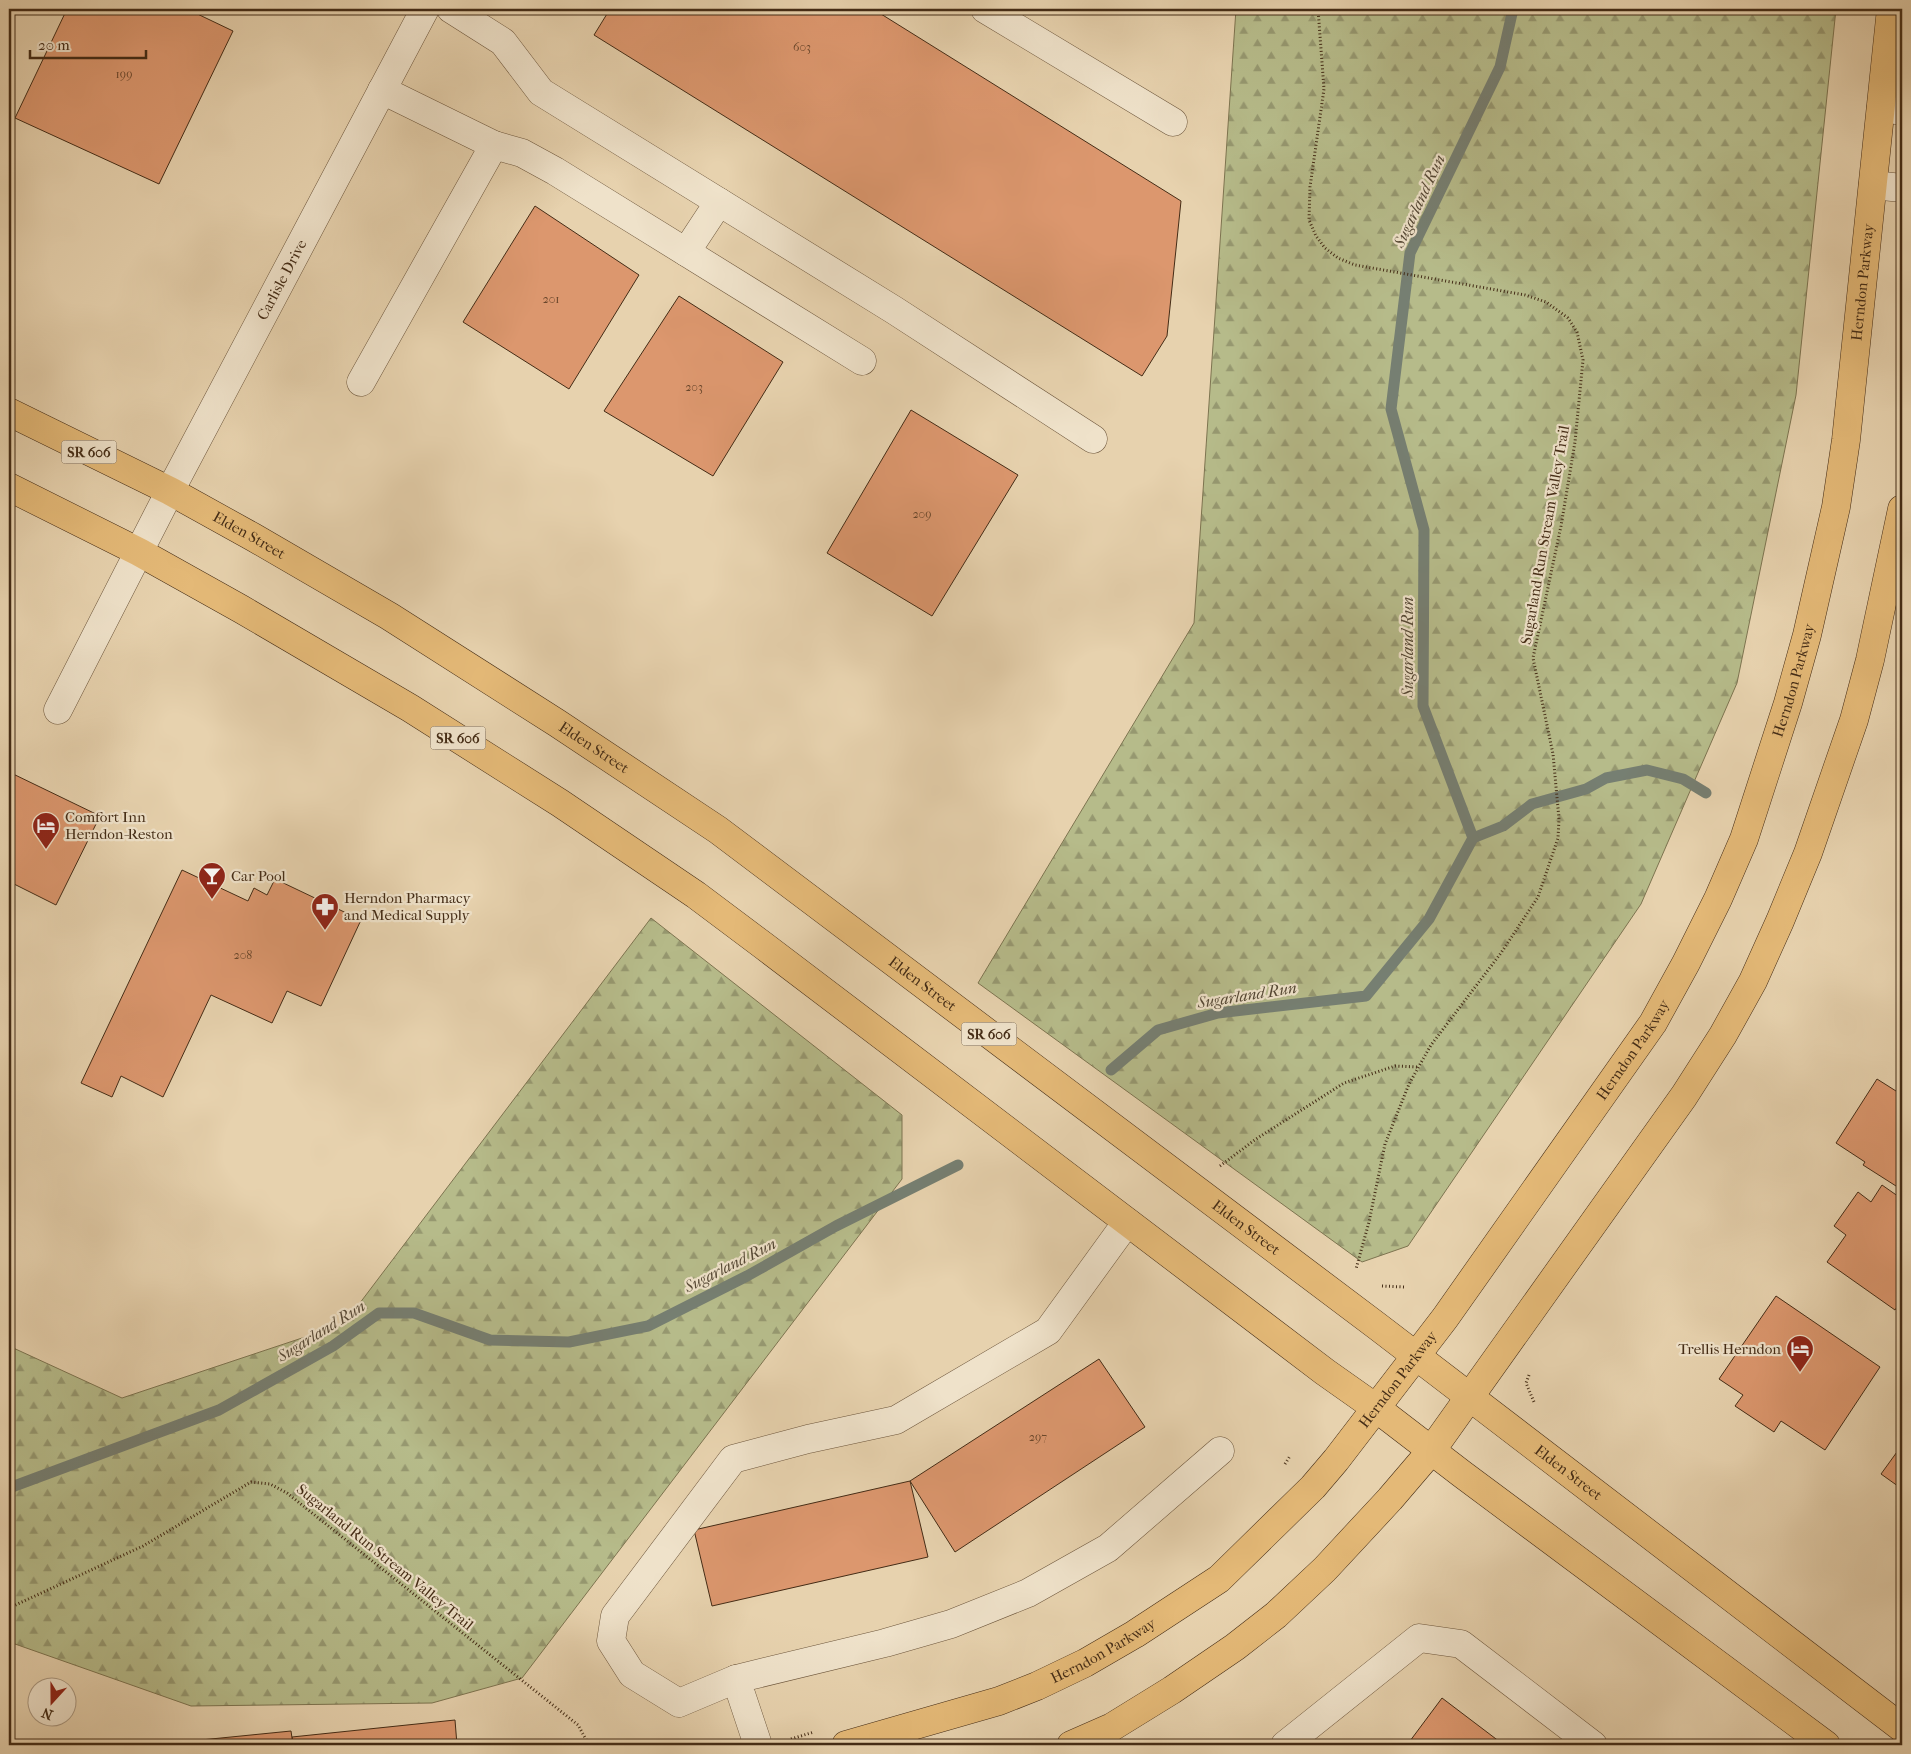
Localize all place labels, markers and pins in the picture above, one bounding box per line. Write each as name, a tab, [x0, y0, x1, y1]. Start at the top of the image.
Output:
place label: Comfort Inn Herndon-Reston	[65, 808, 173, 843]
hotel icon: Comfort Inn Herndon-Reston	[31, 811, 61, 850]
bar icon: Car Pool	[197, 861, 227, 900]
place label: Car Pool	[231, 867, 286, 885]
place label: Herndon Pharmacy and Medical Supply	[344, 889, 471, 924]
pharmacy icon: Herndon Pharmacy and Medical Supply	[310, 892, 340, 931]
hotel icon: Trellis Herndon	[1785, 1334, 1815, 1373]
place label: Trellis Herndon	[1678, 1340, 1781, 1358]

